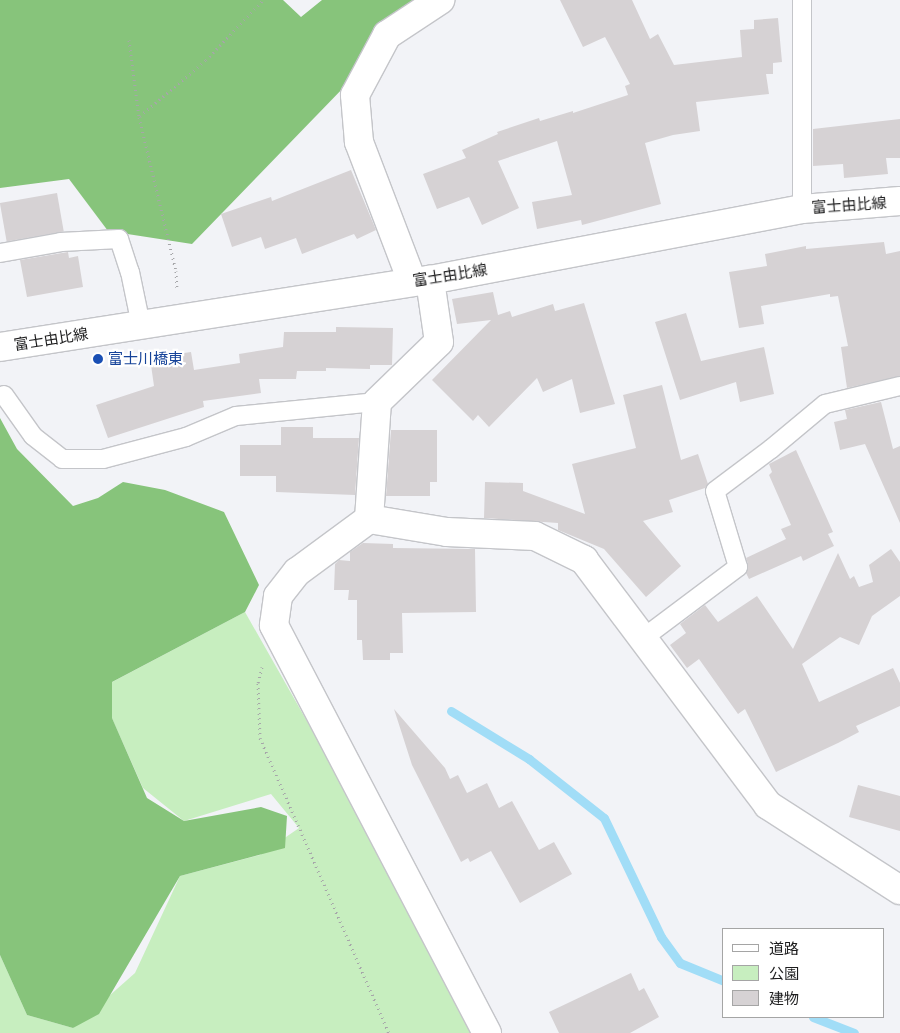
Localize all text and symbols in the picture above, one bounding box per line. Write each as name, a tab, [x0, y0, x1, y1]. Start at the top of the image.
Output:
street label: 富士由比線	[811, 193, 887, 217]
street label: 富士由比線	[412, 260, 488, 290]
street label: 富士由比線	[13, 324, 89, 354]
place label: 富士川橋東	[108, 350, 183, 368]
marker: 富士川橋東	[92, 353, 104, 365]
legend	[722, 928, 885, 1018]
text: 道路	[769, 940, 799, 957]
text: 公園	[769, 965, 799, 982]
text: 建物	[769, 990, 799, 1007]

